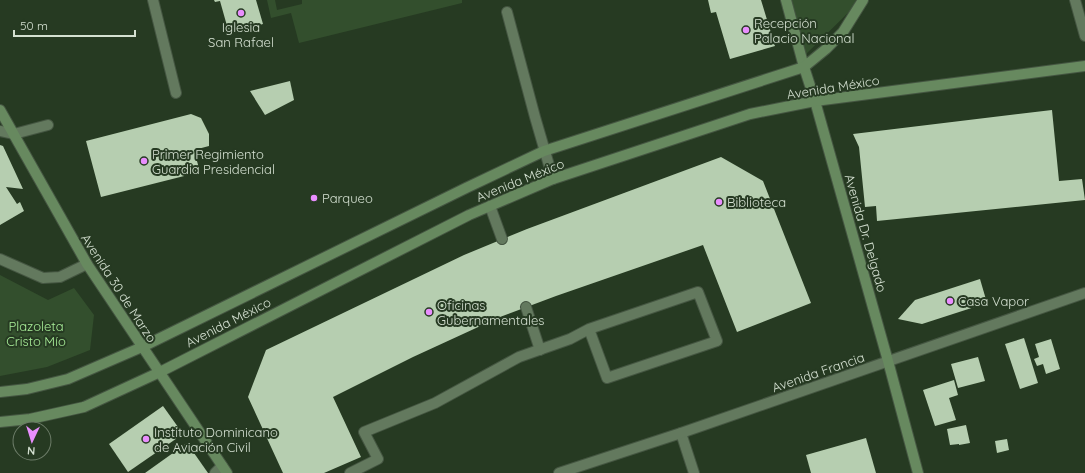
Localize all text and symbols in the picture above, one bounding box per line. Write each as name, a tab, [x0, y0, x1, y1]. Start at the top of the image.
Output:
marker: Iglesia San Rafael	[236, 8, 246, 18]
scale bar	[14, 12, 135, 38]
place label: Recepción Palacio Nacional	[754, 15, 854, 46]
text: 50 m	[20, 18, 48, 33]
place label: Iglesia San Rafael	[208, 19, 274, 50]
marker: Recepción Palacio Nacional	[741, 25, 751, 35]
street label: Avenida México	[786, 72, 881, 102]
place label: Primer Regimiento Guardia Presidencial	[152, 146, 275, 177]
street label: Avenida México	[474, 155, 566, 205]
marker: Primer Regimiento Guardia Presidencial	[139, 156, 149, 166]
street label: Avenida Dr. Delgado	[841, 172, 891, 294]
place label: Parqueo	[322, 190, 373, 206]
marker: Parqueo	[309, 193, 319, 203]
place label: Biblioteca	[727, 194, 786, 210]
marker: Biblioteca	[714, 197, 724, 207]
street label: Avenida 30 de Marzo	[78, 231, 160, 345]
place label: Casa Vapor	[958, 293, 1029, 309]
street label: Avenida México	[183, 294, 273, 350]
marker: Casa Vapor	[945, 296, 955, 306]
place label: Oficinas Gubernamentales	[437, 297, 544, 328]
marker: Oficinas Gubernamentales	[424, 307, 434, 317]
park label: Plazoleta Cristo Mío	[6, 318, 66, 349]
street label: Avenida Francia	[770, 349, 866, 395]
north arrow	[12, 421, 52, 461]
place label: Instituto Dominicano de Aviación Civil	[154, 424, 278, 455]
marker: Instituto Dominicano de Aviación Civil	[141, 434, 151, 444]
text: N	[27, 444, 36, 458]

